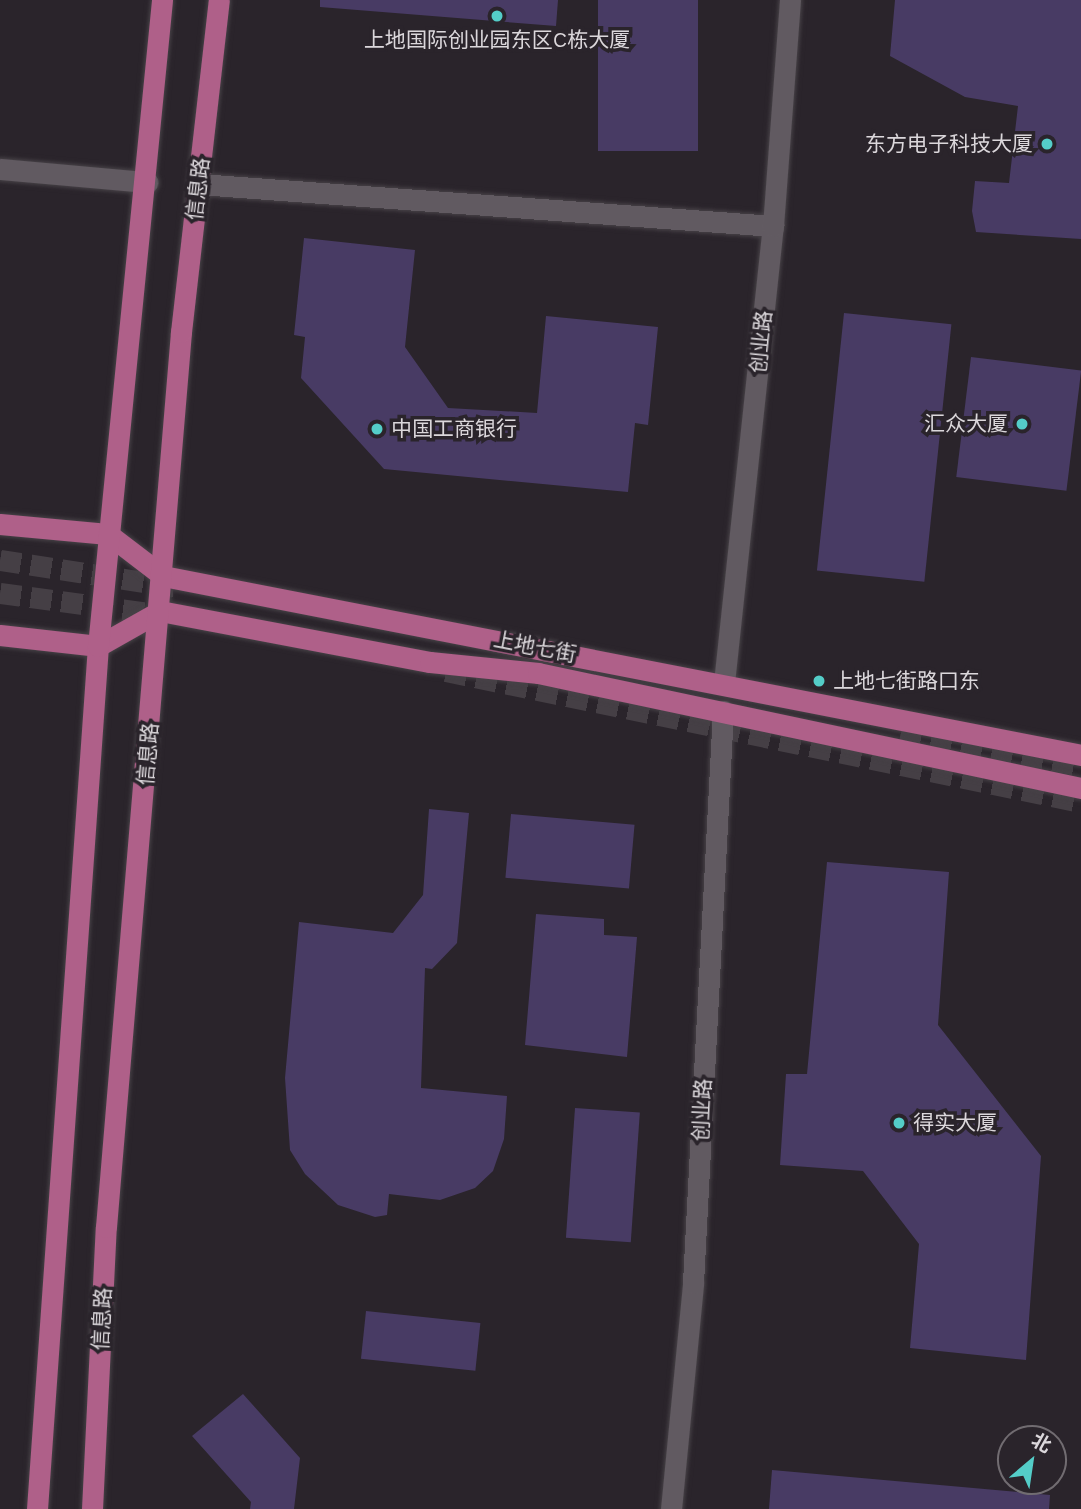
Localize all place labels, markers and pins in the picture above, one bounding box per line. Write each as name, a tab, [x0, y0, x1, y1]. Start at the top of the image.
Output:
marker: 上地国际创业园东区C栋大厦	[489, 8, 505, 24]
place label: 上地国际创业园东区C栋大厦	[364, 27, 630, 53]
place label: 东方电子科技大厦	[865, 131, 1033, 157]
marker: 东方电子科技大厦	[1039, 136, 1055, 152]
place label: 汇众大厦	[924, 411, 1008, 437]
place label: 中国工商银行	[391, 416, 517, 442]
marker: 汇众大厦	[1014, 416, 1030, 432]
marker: 中国工商银行	[369, 421, 385, 437]
place label: 上地七街路口东	[833, 668, 980, 694]
marker: 上地七街路口东	[811, 673, 827, 689]
place label: 得实大厦	[913, 1110, 997, 1136]
marker: 得实大厦	[891, 1115, 907, 1131]

